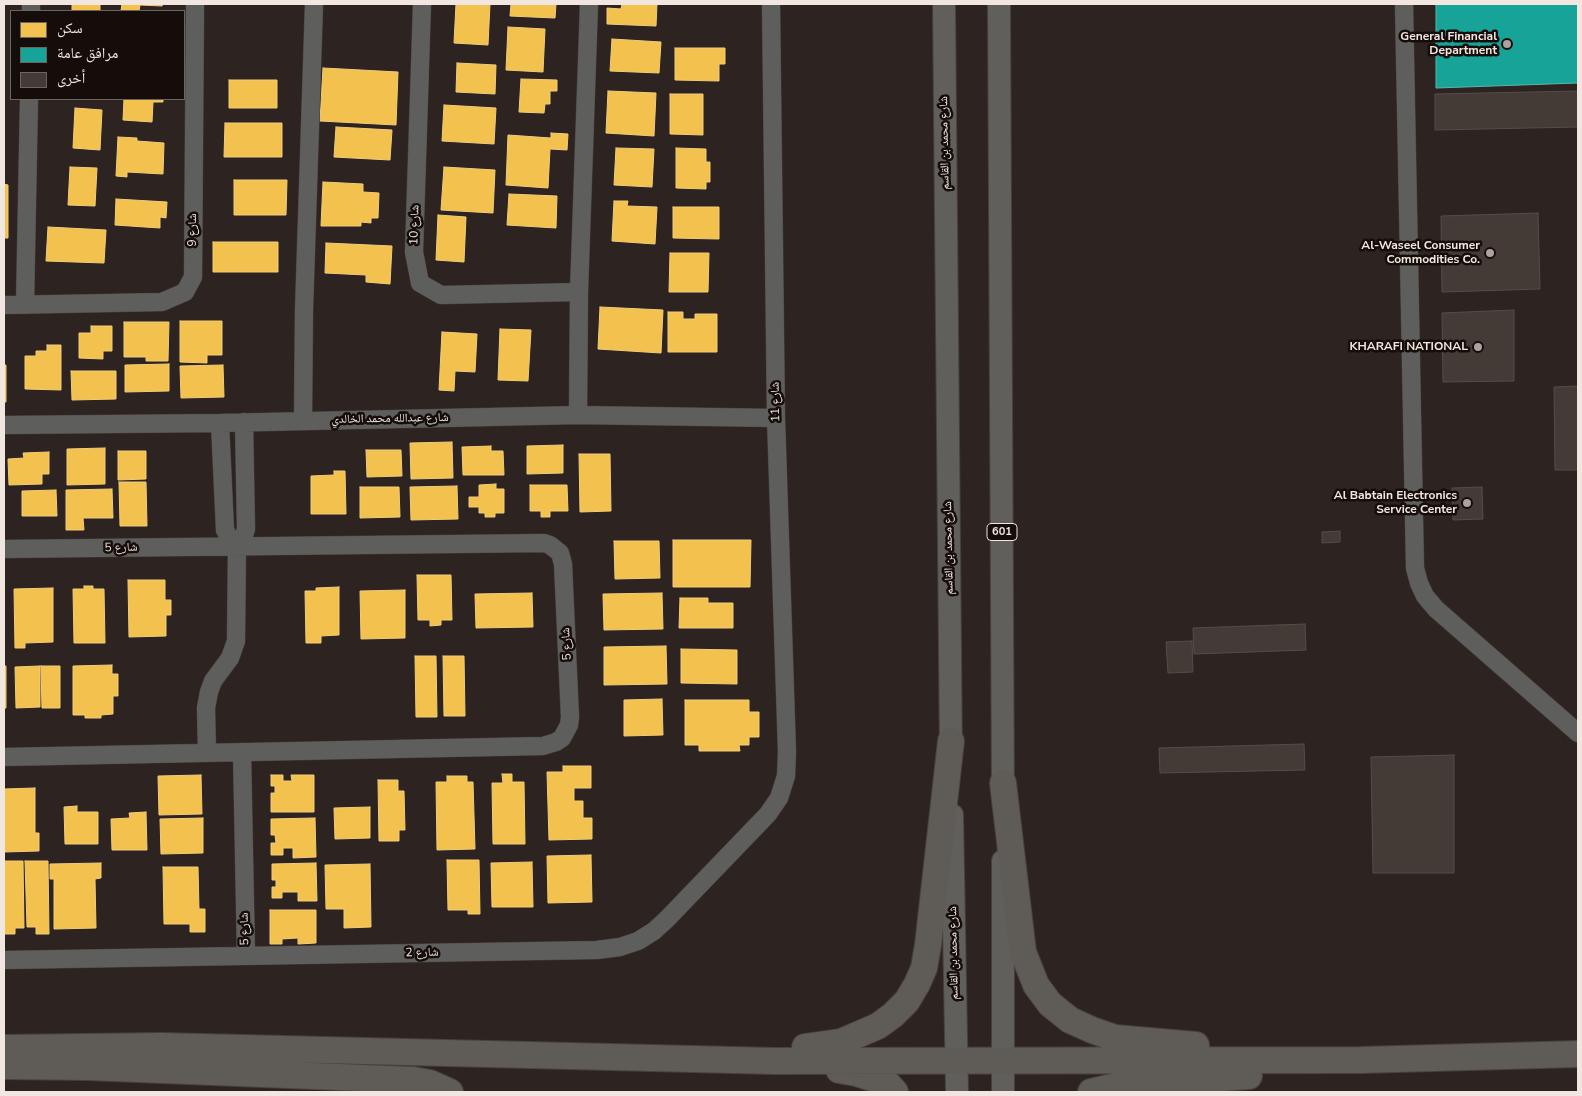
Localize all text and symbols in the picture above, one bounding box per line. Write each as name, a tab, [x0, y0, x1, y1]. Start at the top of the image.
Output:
legend	[10, 10, 185, 100]
text: سكن	[57, 18, 83, 38]
place label: General Financial Department	[1400, 30, 1497, 58]
marker: General Financial Department	[1501, 38, 1513, 50]
text: مرافق عامة	[57, 43, 118, 63]
text: أخرى	[57, 68, 85, 88]
street label: شارع محمد بن القاسم	[937, 96, 953, 190]
street label: شارع 10	[407, 205, 423, 245]
street label: شارع 9	[186, 213, 200, 247]
place label: Al-Waseel Consumer Commodities Co.	[1361, 239, 1480, 267]
marker: Al-Waseel Consumer Commodities Co.	[1484, 247, 1496, 259]
place label: KHARAFI NATIONAL	[1350, 340, 1468, 354]
marker: KHARAFI NATIONAL	[1472, 341, 1484, 353]
street label: شارع 11	[768, 382, 784, 422]
street label: شارع عبدالله محمد الخالدي	[331, 411, 449, 427]
place label: Al Babtain Electronics Service Center	[1334, 489, 1457, 517]
marker: Al Babtain Electronics Service Center	[1461, 497, 1473, 509]
street label: شارع محمد بن القاسم	[941, 501, 957, 595]
road number: 601	[987, 524, 1017, 540]
street label: شارع 5	[104, 541, 138, 555]
street label: شارع 5	[559, 627, 575, 661]
street label: شارع محمد بن القاسم	[946, 906, 962, 1000]
street label: شارع 5	[238, 912, 252, 946]
street label: شارع 2	[405, 946, 439, 960]

